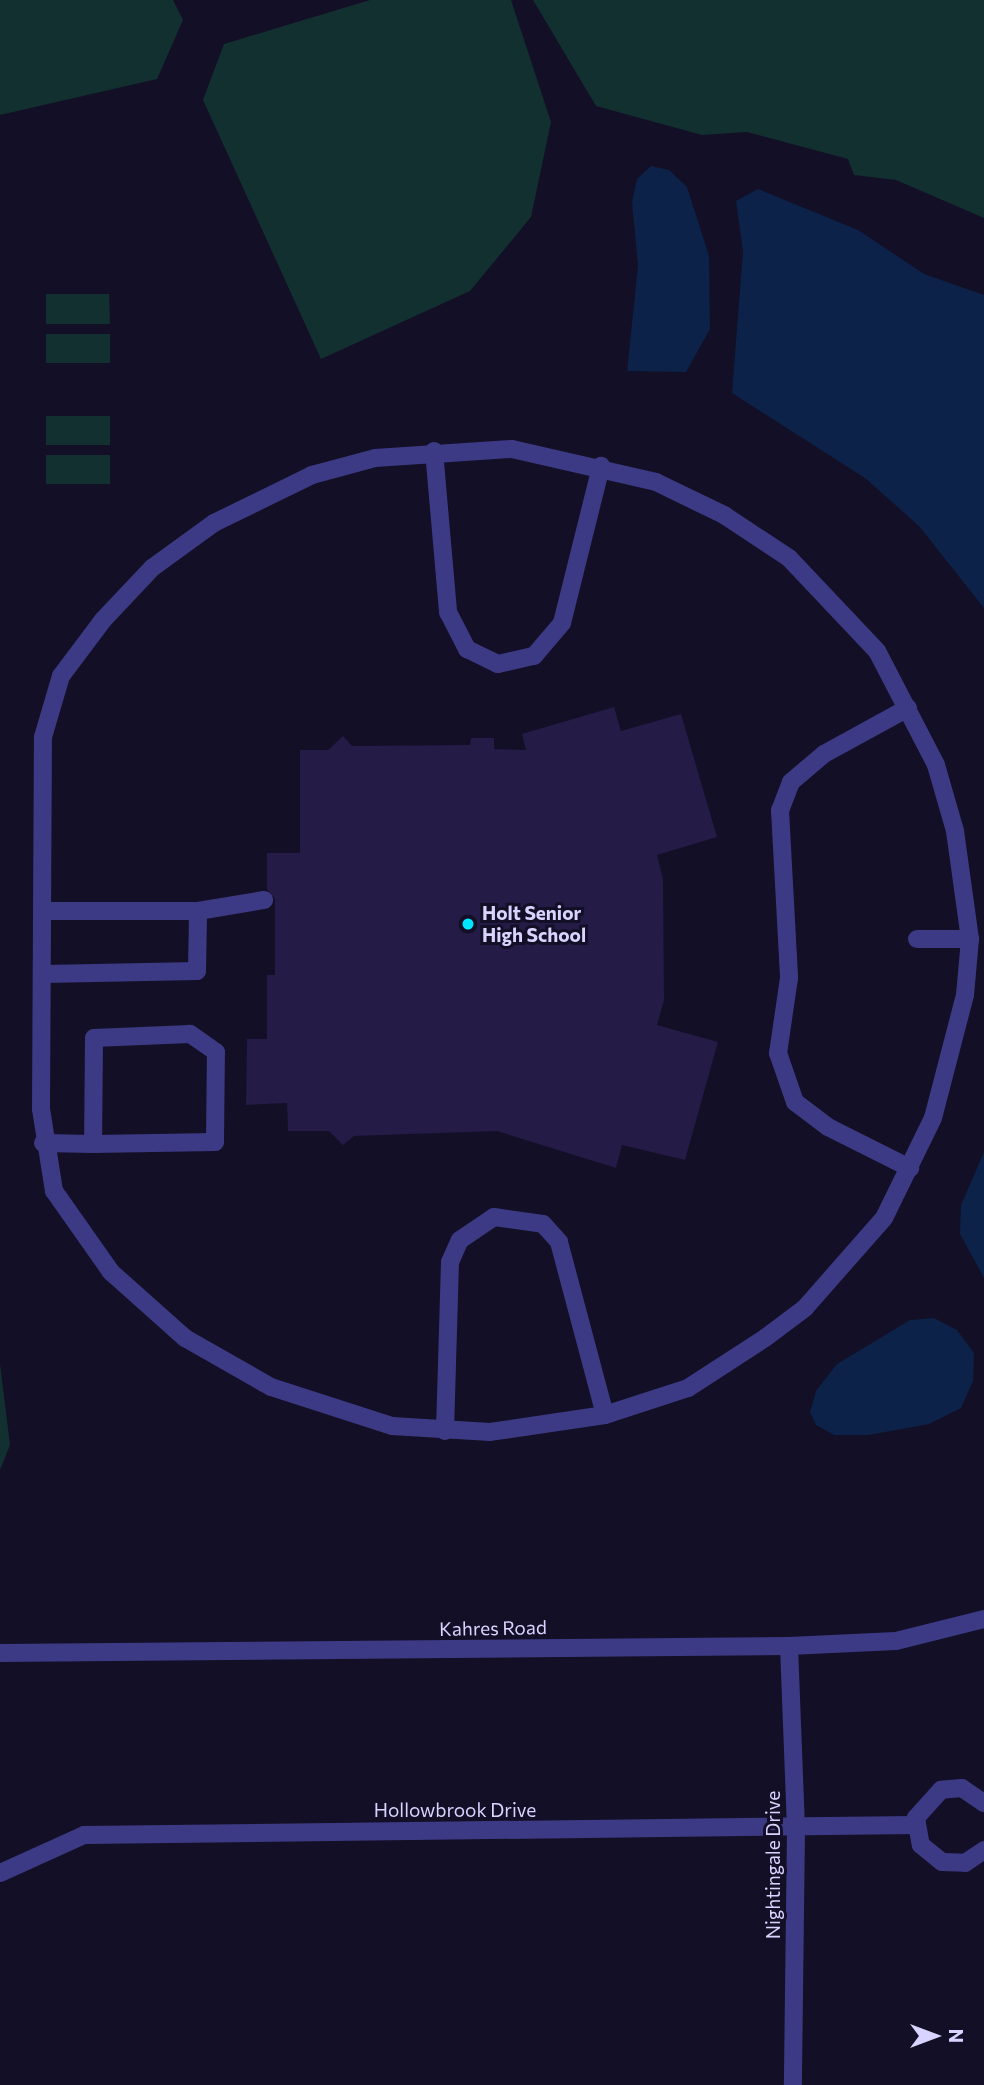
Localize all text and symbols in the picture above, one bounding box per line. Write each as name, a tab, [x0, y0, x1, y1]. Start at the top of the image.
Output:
place label: Holt Senior High School	[482, 902, 586, 946]
marker: Holt Senior High School	[460, 916, 476, 932]
street label: Kahres Road	[439, 1616, 547, 1640]
street label: Nightingale Drive	[762, 1791, 784, 1939]
street label: Hollowbrook Drive	[374, 1799, 536, 1821]
north arrow	[900, 2001, 970, 2071]
text: N	[945, 2029, 968, 2043]

